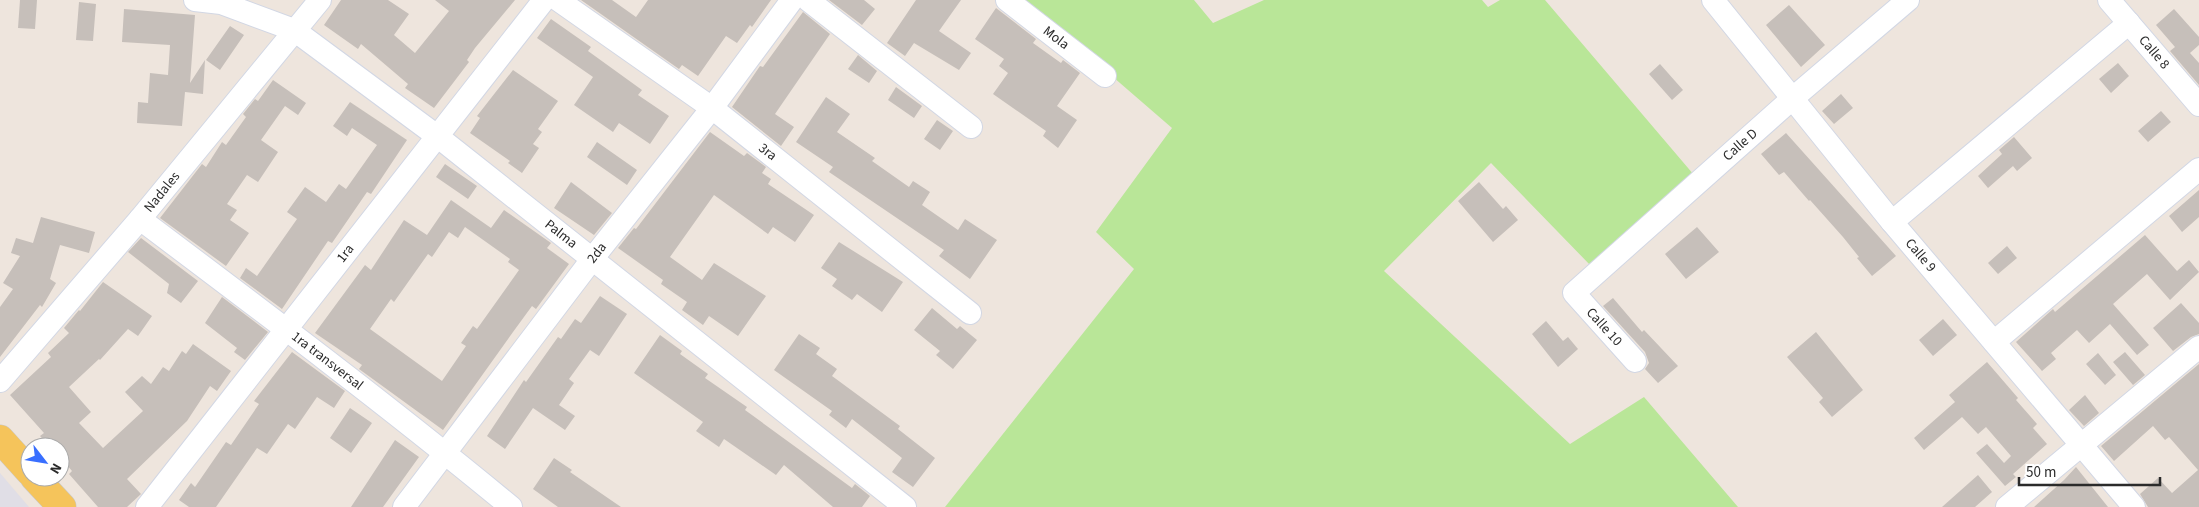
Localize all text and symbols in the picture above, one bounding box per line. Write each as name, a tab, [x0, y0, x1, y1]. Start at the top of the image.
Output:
street label: Mola	[1039, 21, 1073, 55]
street label: Calle 8	[2134, 31, 2174, 74]
street label: Calle D	[1718, 124, 1762, 166]
street label: 3ra	[754, 139, 781, 166]
street label: Nadales	[139, 167, 185, 217]
street label: Palma	[540, 215, 581, 253]
street label: Calle 9	[1900, 234, 1941, 277]
street label: 2da	[582, 238, 612, 268]
street label: 1ra	[332, 240, 359, 267]
street label: Calle 10	[1581, 303, 1627, 351]
street label: 1ra transversal	[287, 327, 368, 395]
north arrow	[20, 437, 70, 487]
scale bar	[2019, 454, 2160, 486]
text: N	[44, 459, 66, 477]
text: 50 m	[2026, 462, 2056, 483]

